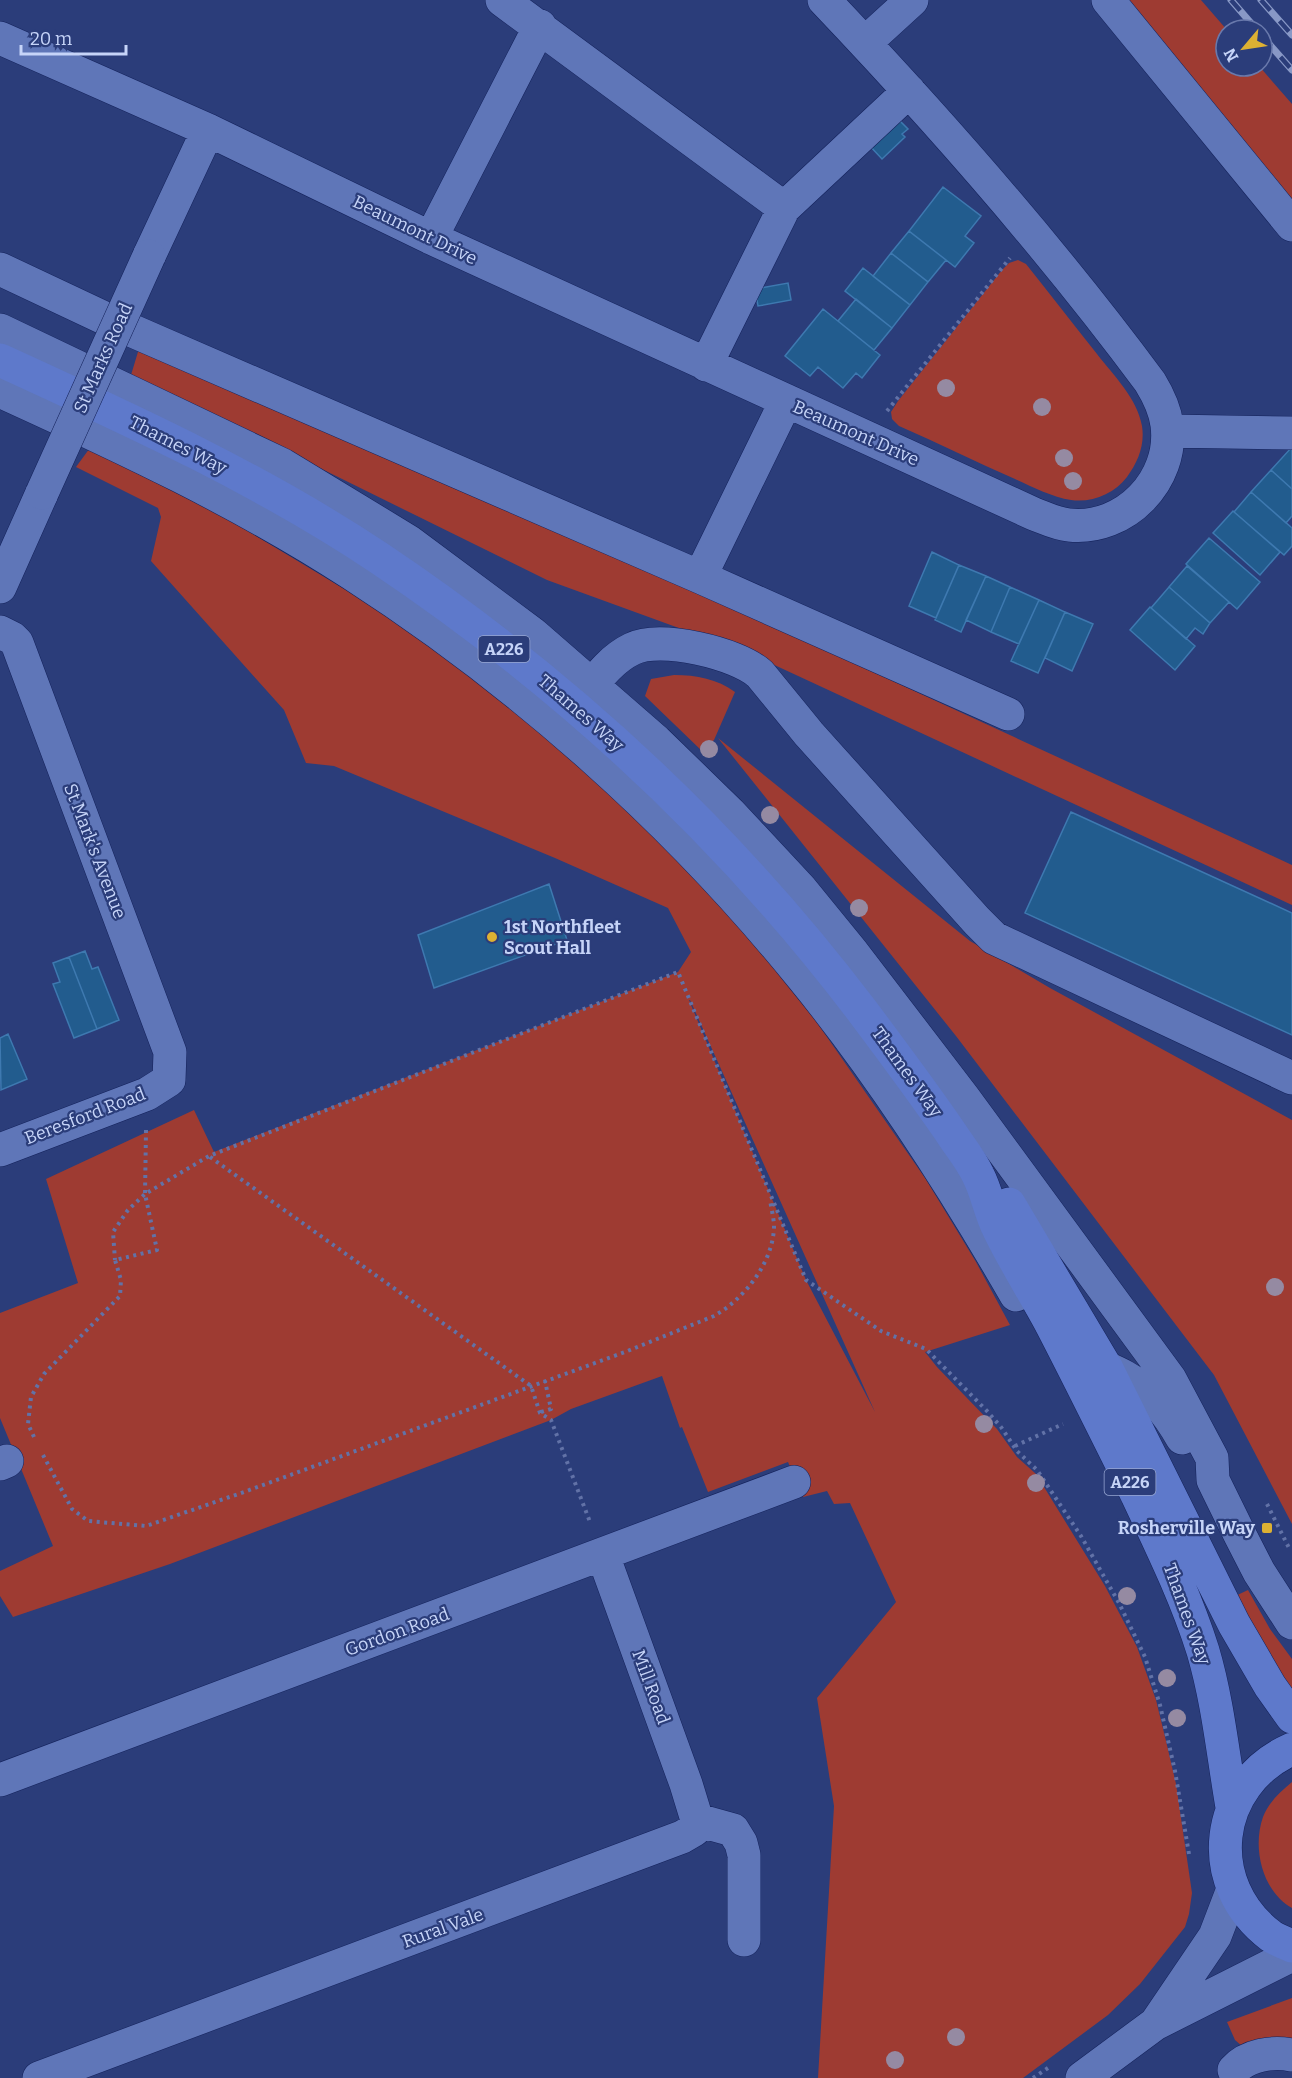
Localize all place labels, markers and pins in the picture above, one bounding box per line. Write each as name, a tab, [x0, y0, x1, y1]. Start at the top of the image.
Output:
place label: 1st Northfleet Scout Hall	[504, 916, 621, 959]
marker: 1st Northfleet Scout Hall	[485, 930, 499, 944]
place label: Rosherville Way	[1118, 1517, 1256, 1539]
marker: Rosherville Way	[1260, 1521, 1274, 1535]

